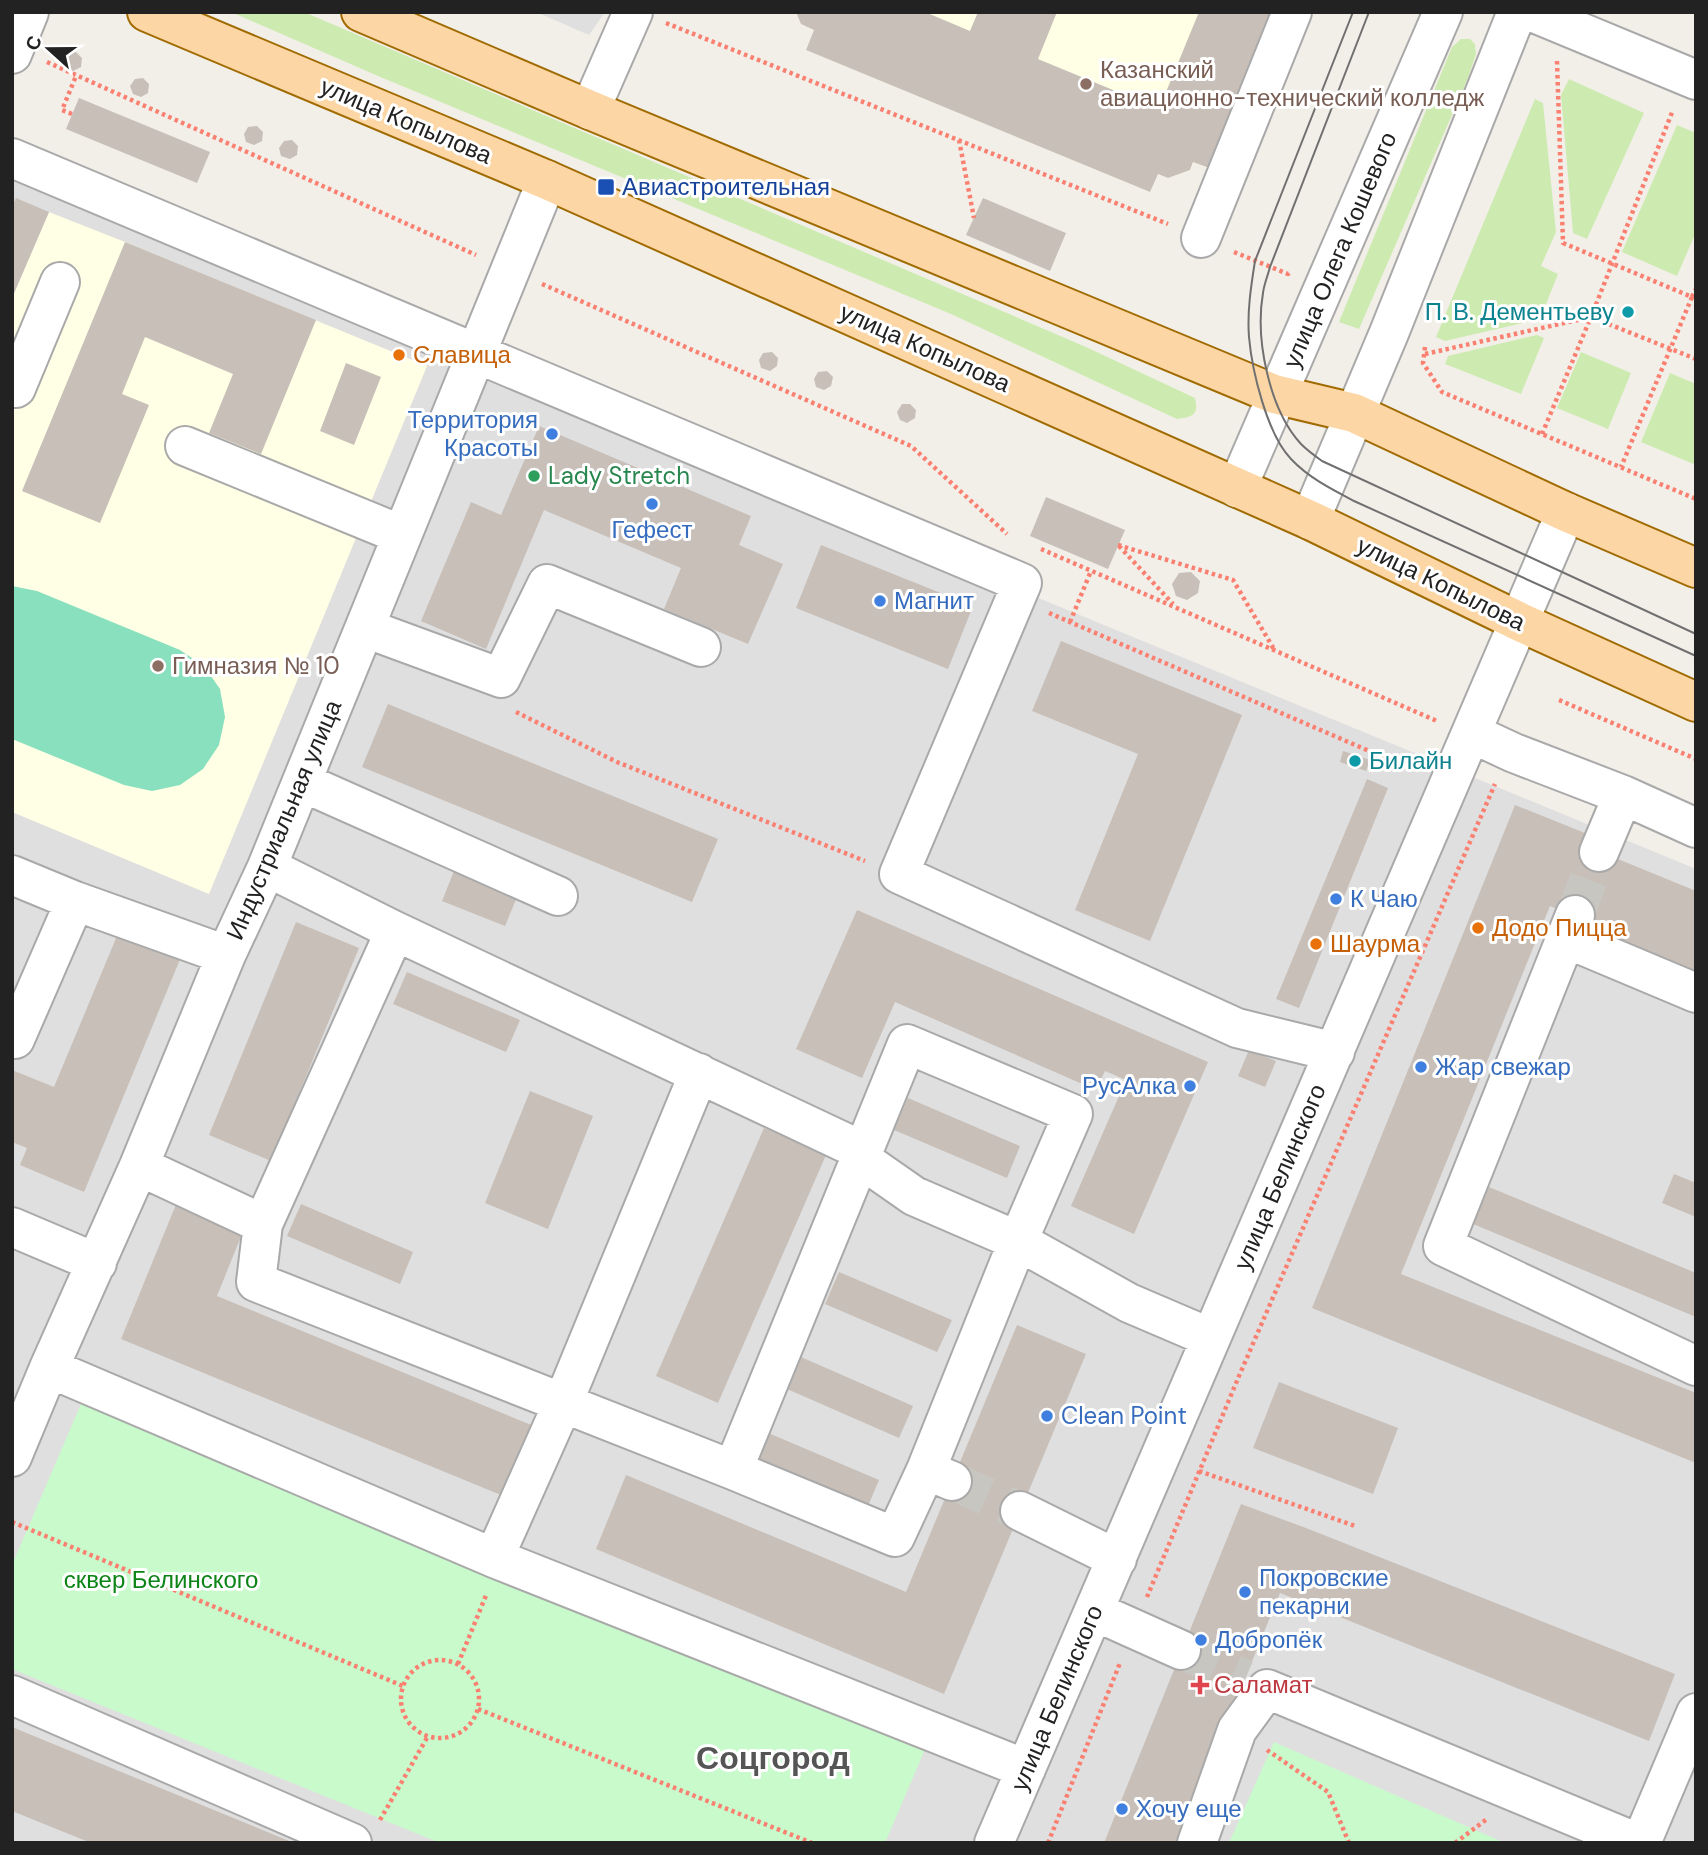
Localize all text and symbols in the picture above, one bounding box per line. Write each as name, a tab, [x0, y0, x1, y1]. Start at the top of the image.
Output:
north arrow	[14, 14, 84, 84]
text: С	[19, 32, 48, 54]
place label: Казанский авиационно-технический колледж	[1100, 54, 1484, 113]
street label: улица Копылова	[316, 70, 497, 171]
marker: Казанский авиационно-технический колледж	[1078, 76, 1094, 92]
street label: улица Олега Кошевого	[1276, 127, 1403, 372]
place label: Авиастроительная	[622, 171, 830, 202]
marker: Авиастроительная	[596, 177, 616, 197]
street label: улица Копылова	[835, 296, 1016, 399]
place label: П. В. Дементьеву	[1425, 296, 1614, 327]
marker: П. В. Дементьеву	[1620, 304, 1636, 320]
place label: Славица	[413, 339, 512, 370]
marker: Славица	[391, 347, 407, 363]
place label: Территория Красоты	[407, 404, 538, 463]
marker: Территория Красоты	[544, 426, 560, 442]
place label: Lady Stretch	[548, 460, 690, 491]
marker: Lady Stretch	[526, 468, 542, 484]
marker: Гефест	[644, 496, 660, 512]
place label: Гефест	[612, 514, 692, 545]
street label: улица Копылова	[1352, 529, 1531, 638]
place label: Магнит	[894, 585, 974, 616]
marker: Магнит	[872, 593, 888, 609]
place label: Гимназия № 10	[172, 650, 340, 681]
marker: Гимназия № 10	[150, 658, 166, 674]
street label: Индустриальная улица	[219, 695, 348, 945]
place label: Билайн	[1369, 745, 1452, 776]
marker: Билайн	[1347, 753, 1363, 769]
place label: К Чаю	[1350, 883, 1418, 914]
marker: К Чаю	[1328, 891, 1344, 907]
place label: Додо Пицца	[1492, 912, 1627, 943]
marker: Додо Пицца	[1470, 920, 1486, 936]
place label: Шаурма	[1330, 928, 1421, 959]
marker: Шаурма	[1308, 936, 1324, 952]
place label: Жар свежар	[1435, 1051, 1571, 1082]
marker: Жар свежар	[1413, 1059, 1429, 1075]
place label: РусАлка	[1082, 1070, 1177, 1101]
marker: РусАлка	[1182, 1078, 1198, 1094]
street label: улица Белинского	[1226, 1079, 1333, 1274]
place label: Clean Point	[1061, 1400, 1187, 1431]
marker: Clean Point	[1039, 1408, 1055, 1424]
place label: Покровские пекарни	[1259, 1562, 1389, 1621]
park label: сквер Белинского	[64, 1564, 258, 1595]
marker: Покровские пекарни	[1237, 1584, 1253, 1600]
street label: улица Белинского	[1003, 1600, 1110, 1795]
place label: Добропёк	[1215, 1624, 1323, 1655]
marker: Добропёк	[1193, 1632, 1209, 1648]
place label: Саламат	[1214, 1669, 1313, 1700]
marker: Саламат	[1192, 1677, 1208, 1693]
district label: Соцгород	[696, 1737, 850, 1779]
place label: Хочу еще	[1136, 1793, 1242, 1824]
marker: Хочу еще	[1114, 1801, 1130, 1817]

